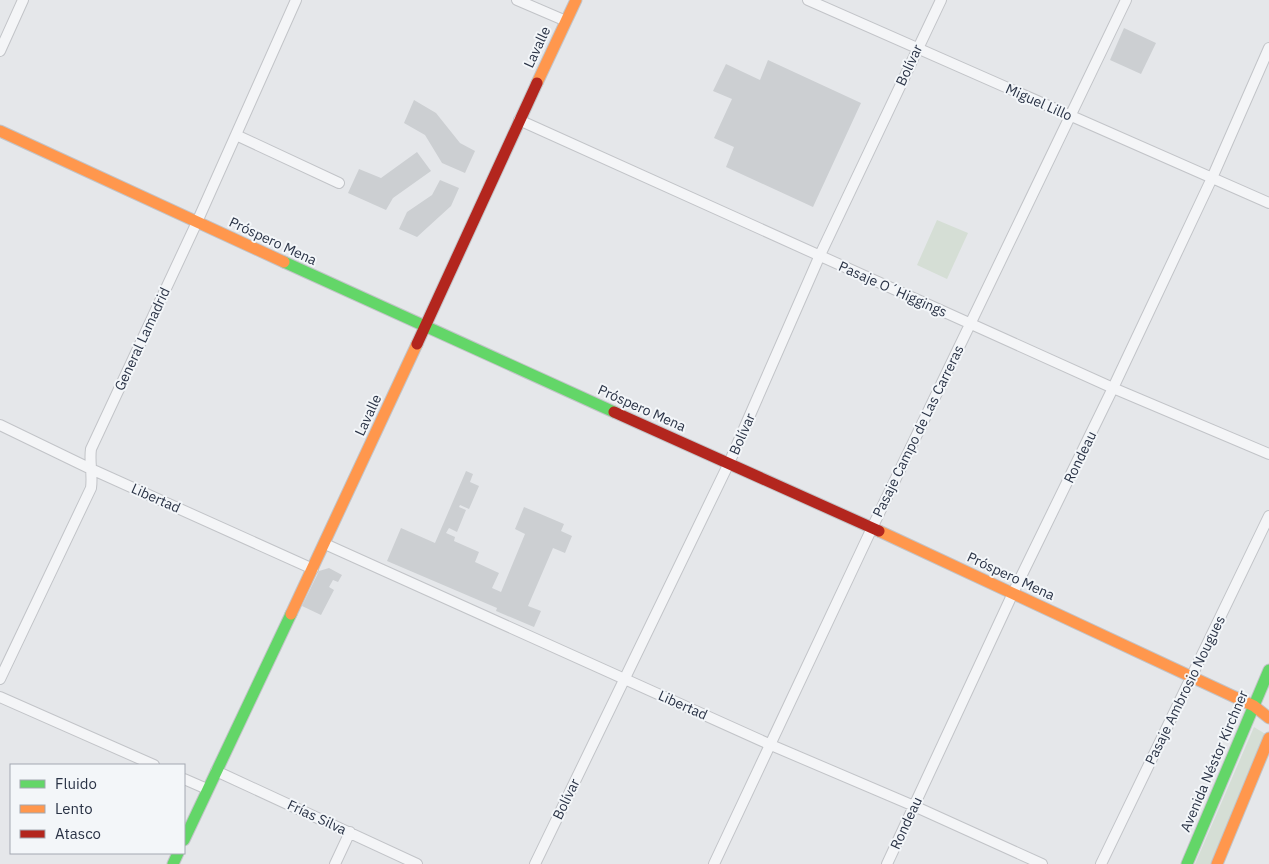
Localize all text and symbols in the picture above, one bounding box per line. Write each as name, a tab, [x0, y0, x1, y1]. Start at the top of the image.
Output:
street label: Lavalle	[520, 23, 555, 71]
street label: Bolívar	[892, 41, 926, 89]
street label: Miguel Lillo	[1003, 79, 1075, 125]
street label: Próspero Mena	[226, 213, 320, 269]
street label: Pasaje O´Higgings	[836, 257, 950, 321]
street label: General Lamadrid	[110, 285, 174, 393]
street label: Pasaje Campo de Las Carreras	[868, 342, 968, 520]
street label: Próspero Mena	[595, 381, 689, 436]
street label: Lavalle	[351, 391, 386, 439]
street label: Bolívar	[725, 410, 759, 458]
street label: Rondeau	[1060, 428, 1100, 486]
street label: Libertad	[129, 479, 183, 517]
street label: Próspero Mena	[964, 548, 1058, 604]
street label: Pasaje Ambrosio Nougues	[1141, 612, 1229, 768]
street label: Libertad	[656, 686, 710, 724]
street label: Avenida Néstor Kirchner	[1176, 687, 1252, 835]
legend	[10, 764, 185, 854]
text: Fluido	[55, 774, 97, 793]
street label: Bolívar	[548, 775, 584, 823]
street label: Rondeau	[886, 794, 926, 852]
street label: Frías Silva	[284, 795, 350, 839]
text: Lento	[55, 799, 93, 818]
text: Atasco	[55, 824, 101, 843]

